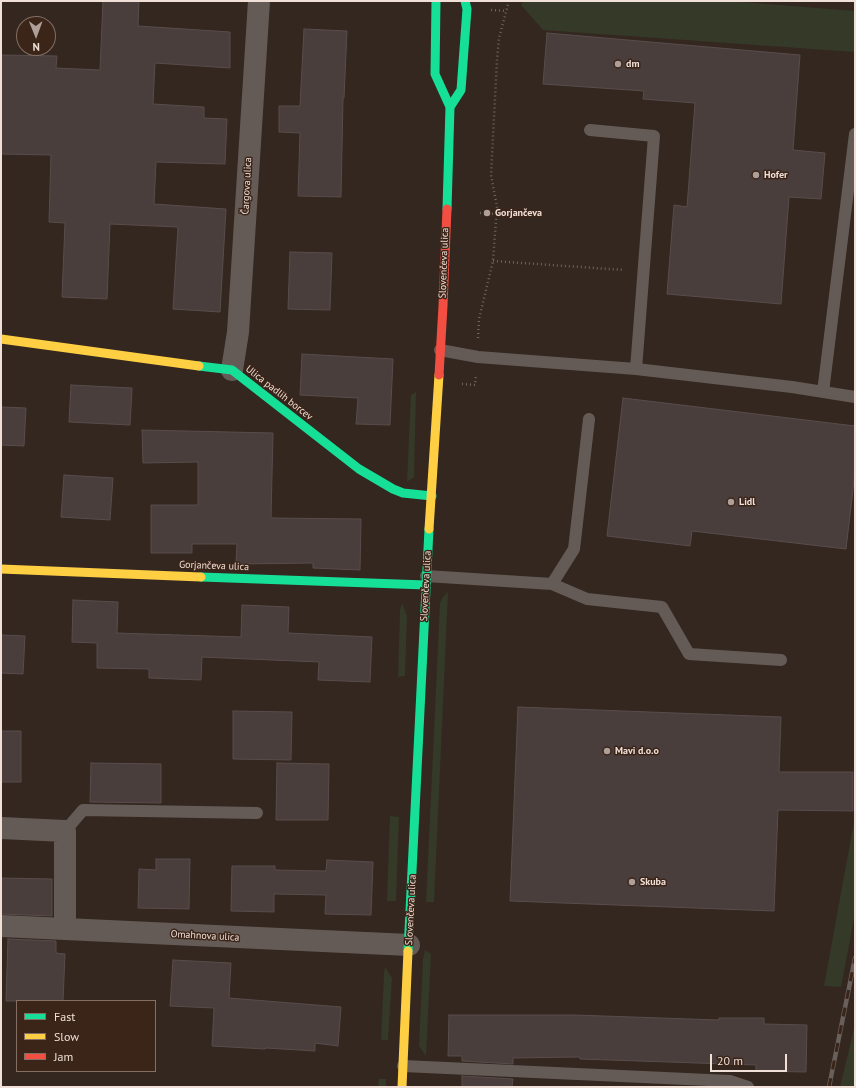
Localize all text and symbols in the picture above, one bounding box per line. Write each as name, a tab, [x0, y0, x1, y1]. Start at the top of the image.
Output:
north arrow	[16, 16, 56, 56]
text: N	[32, 40, 40, 54]
place label: dm	[626, 58, 639, 70]
marker: dm	[613, 59, 623, 69]
street label: Čargova ulica	[240, 157, 254, 215]
place label: Hofer	[764, 169, 788, 181]
marker: Hofer	[751, 170, 761, 180]
place label: Gorjančeva	[495, 207, 542, 219]
marker: Gorjančeva	[482, 208, 492, 218]
street label: Slovenčeva ulica	[437, 227, 451, 299]
street label: Ulica padlih borcev	[243, 363, 315, 423]
place label: Lidl	[739, 496, 755, 508]
marker: Lidl	[726, 497, 736, 507]
street label: Slovenčeva ulica	[418, 550, 434, 622]
street label: Gorjančeva ulica	[179, 559, 249, 573]
place label: Mavi d.o.o	[615, 745, 659, 757]
marker: Mavi d.o.o	[602, 746, 612, 756]
street label: Slovenčeva ulica	[403, 874, 419, 946]
place label: Skuba	[640, 876, 666, 888]
marker: Skuba	[627, 877, 637, 887]
street label: Omahnova ulica	[170, 928, 240, 944]
legend	[16, 1000, 156, 1072]
text: Fast	[54, 1009, 75, 1024]
text: Slow	[54, 1029, 79, 1044]
scale bar	[712, 1046, 789, 1072]
text: Jam	[54, 1049, 73, 1064]
text: 20 m	[717, 1053, 743, 1068]

